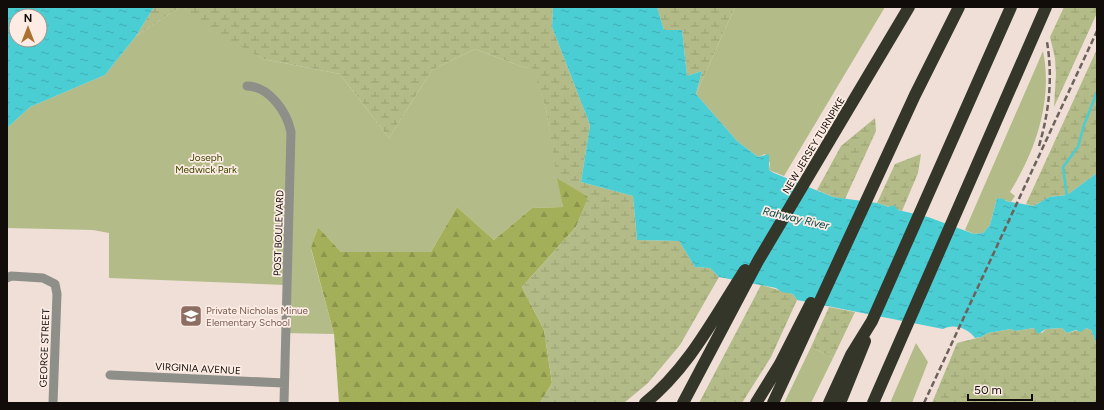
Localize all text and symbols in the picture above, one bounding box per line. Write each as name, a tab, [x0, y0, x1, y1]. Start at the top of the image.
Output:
north arrow	[8, 8, 48, 48]
text: N	[24, 12, 32, 25]
street label: NEW JERSEY TURNPIKE	[779, 94, 848, 196]
park label: Joseph Medwick Park	[175, 151, 237, 176]
street label: POST BOULEVARD	[271, 190, 287, 276]
water label: Rahway River	[761, 205, 832, 233]
school or university icon: Private Nicholas Minue Elementary School	[178, 303, 204, 329]
place label: Private Nicholas Minue Elementary School	[206, 304, 309, 329]
street label: GEORGE STREET	[37, 308, 52, 388]
street label: VIRGINIA AVENUE	[155, 360, 241, 377]
scale bar	[968, 376, 1032, 402]
text: 50 m	[974, 383, 1002, 397]

